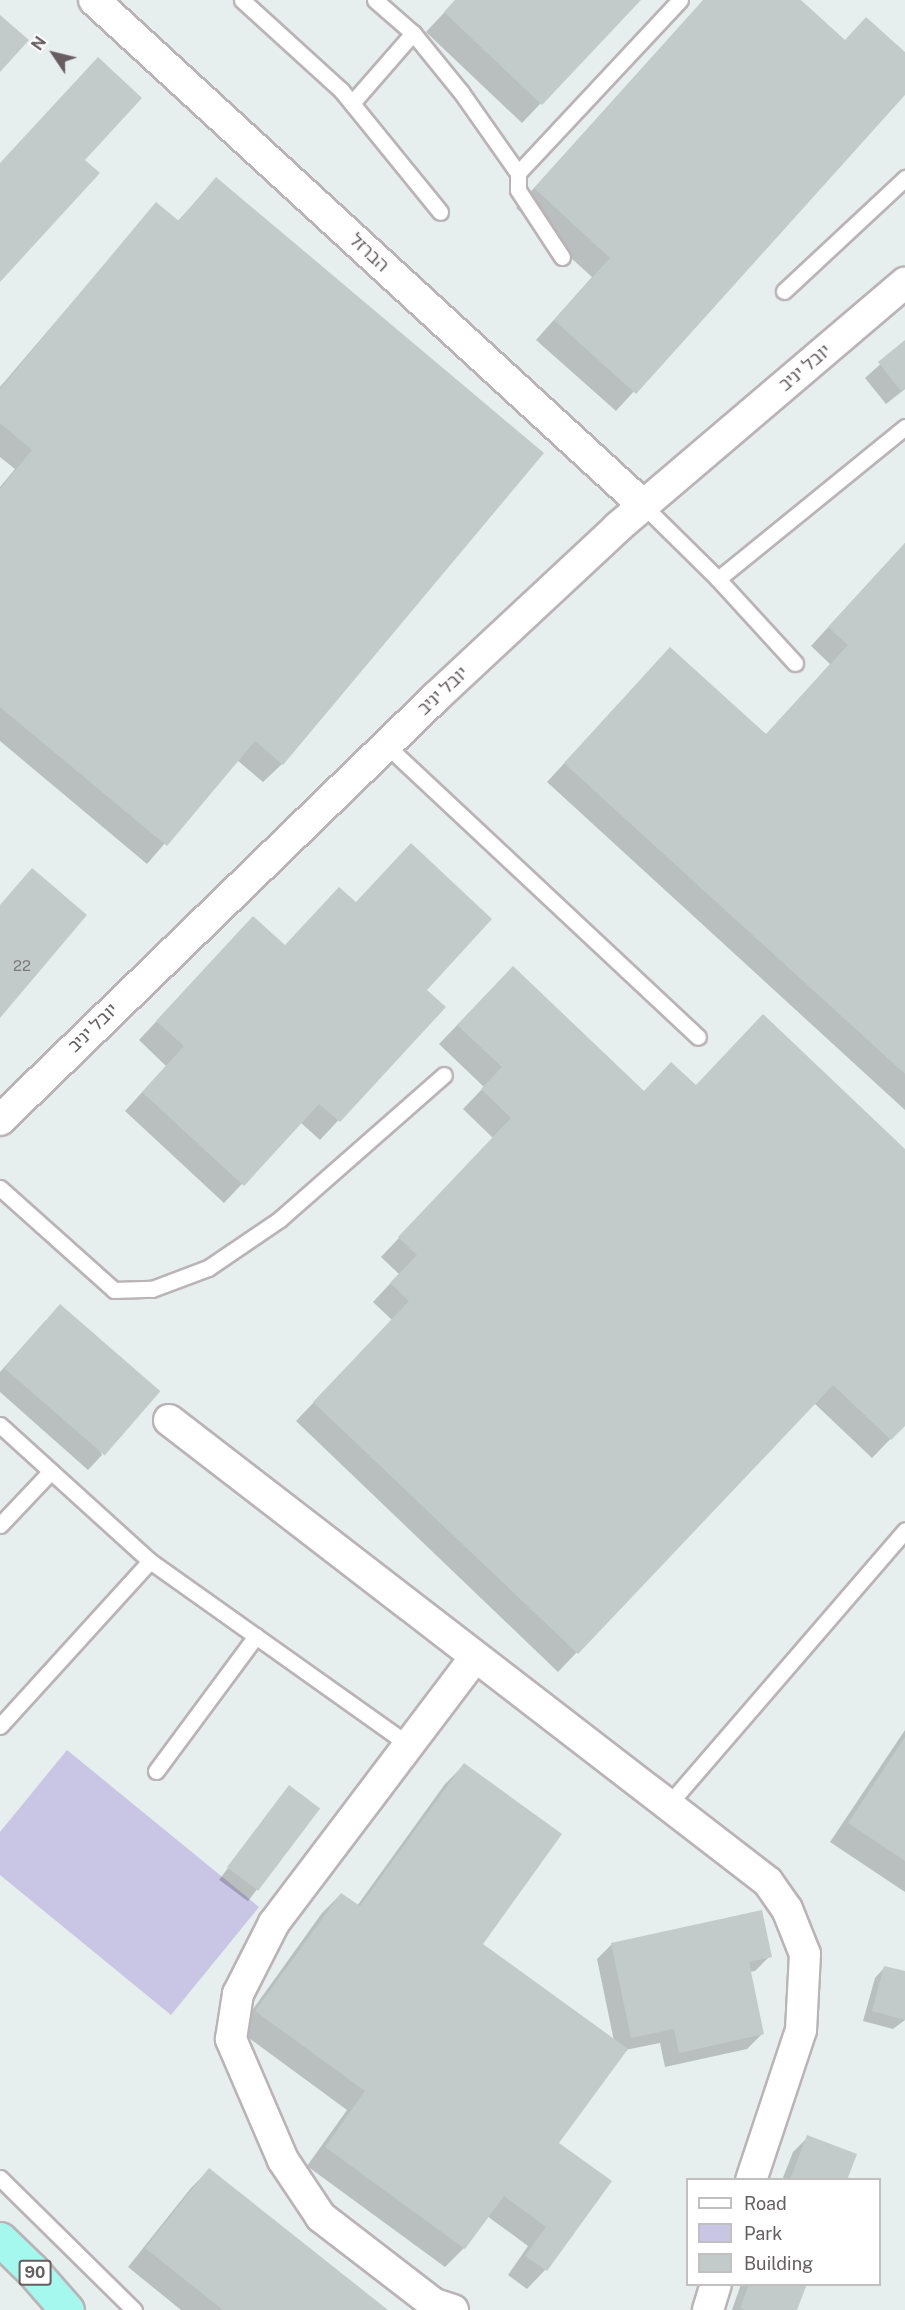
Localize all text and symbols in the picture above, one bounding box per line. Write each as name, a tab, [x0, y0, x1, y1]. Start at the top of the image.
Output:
north arrow	[24, 24, 84, 84]
text: N	[27, 33, 50, 54]
street label: הברזל	[345, 229, 393, 277]
street label: יובל יניב	[775, 340, 835, 396]
street label: יובל יניב	[413, 662, 473, 720]
house number: 22	[13, 957, 31, 975]
street label: יובל יניב	[64, 999, 122, 1057]
legend	[686, 2178, 881, 2286]
text: Road	[744, 2193, 787, 2214]
text: Park	[744, 2223, 782, 2244]
text: Building	[744, 2253, 813, 2274]
road number: 90	[18, 2260, 51, 2286]

